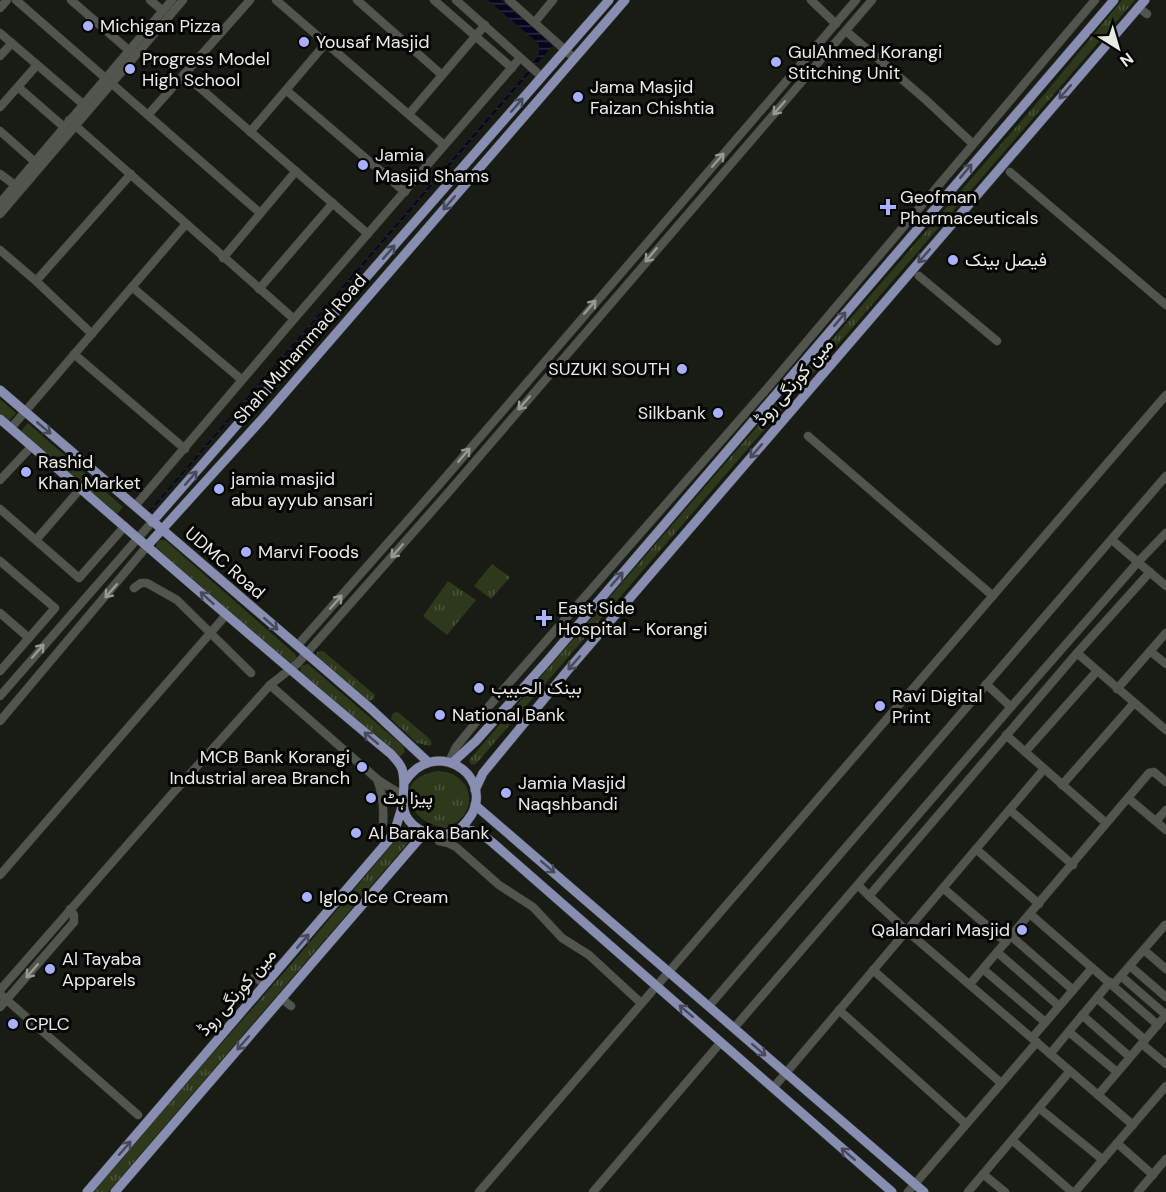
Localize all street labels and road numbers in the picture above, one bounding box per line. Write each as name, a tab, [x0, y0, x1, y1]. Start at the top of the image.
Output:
street label: Shah Muhammad Road	[228, 269, 372, 429]
street label: مین کورنگی روڈ	[749, 333, 839, 431]
street label: UDMC Road	[180, 521, 270, 605]
street label: مین کورنگی روڈ	[192, 943, 282, 1041]

